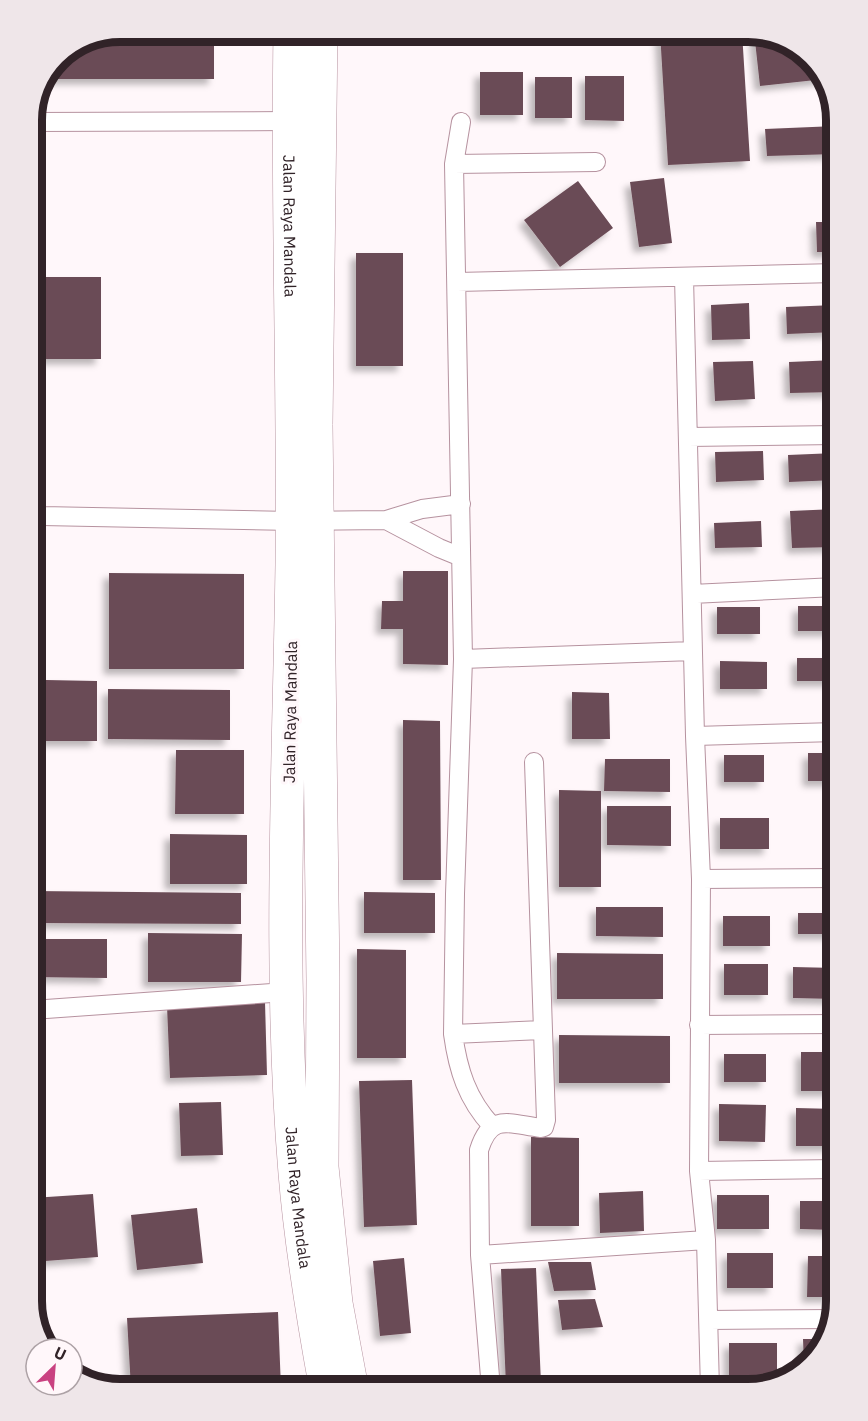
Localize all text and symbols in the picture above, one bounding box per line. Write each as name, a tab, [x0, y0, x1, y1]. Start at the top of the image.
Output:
street label: Jalan Raya Mandala	[279, 155, 301, 298]
street label: Jalan Raya Mandala	[279, 640, 301, 783]
street label: Jalan Raya Mandala	[282, 1126, 316, 1270]
north arrow	[24, 1337, 84, 1397]
text: U	[51, 1342, 70, 1365]

